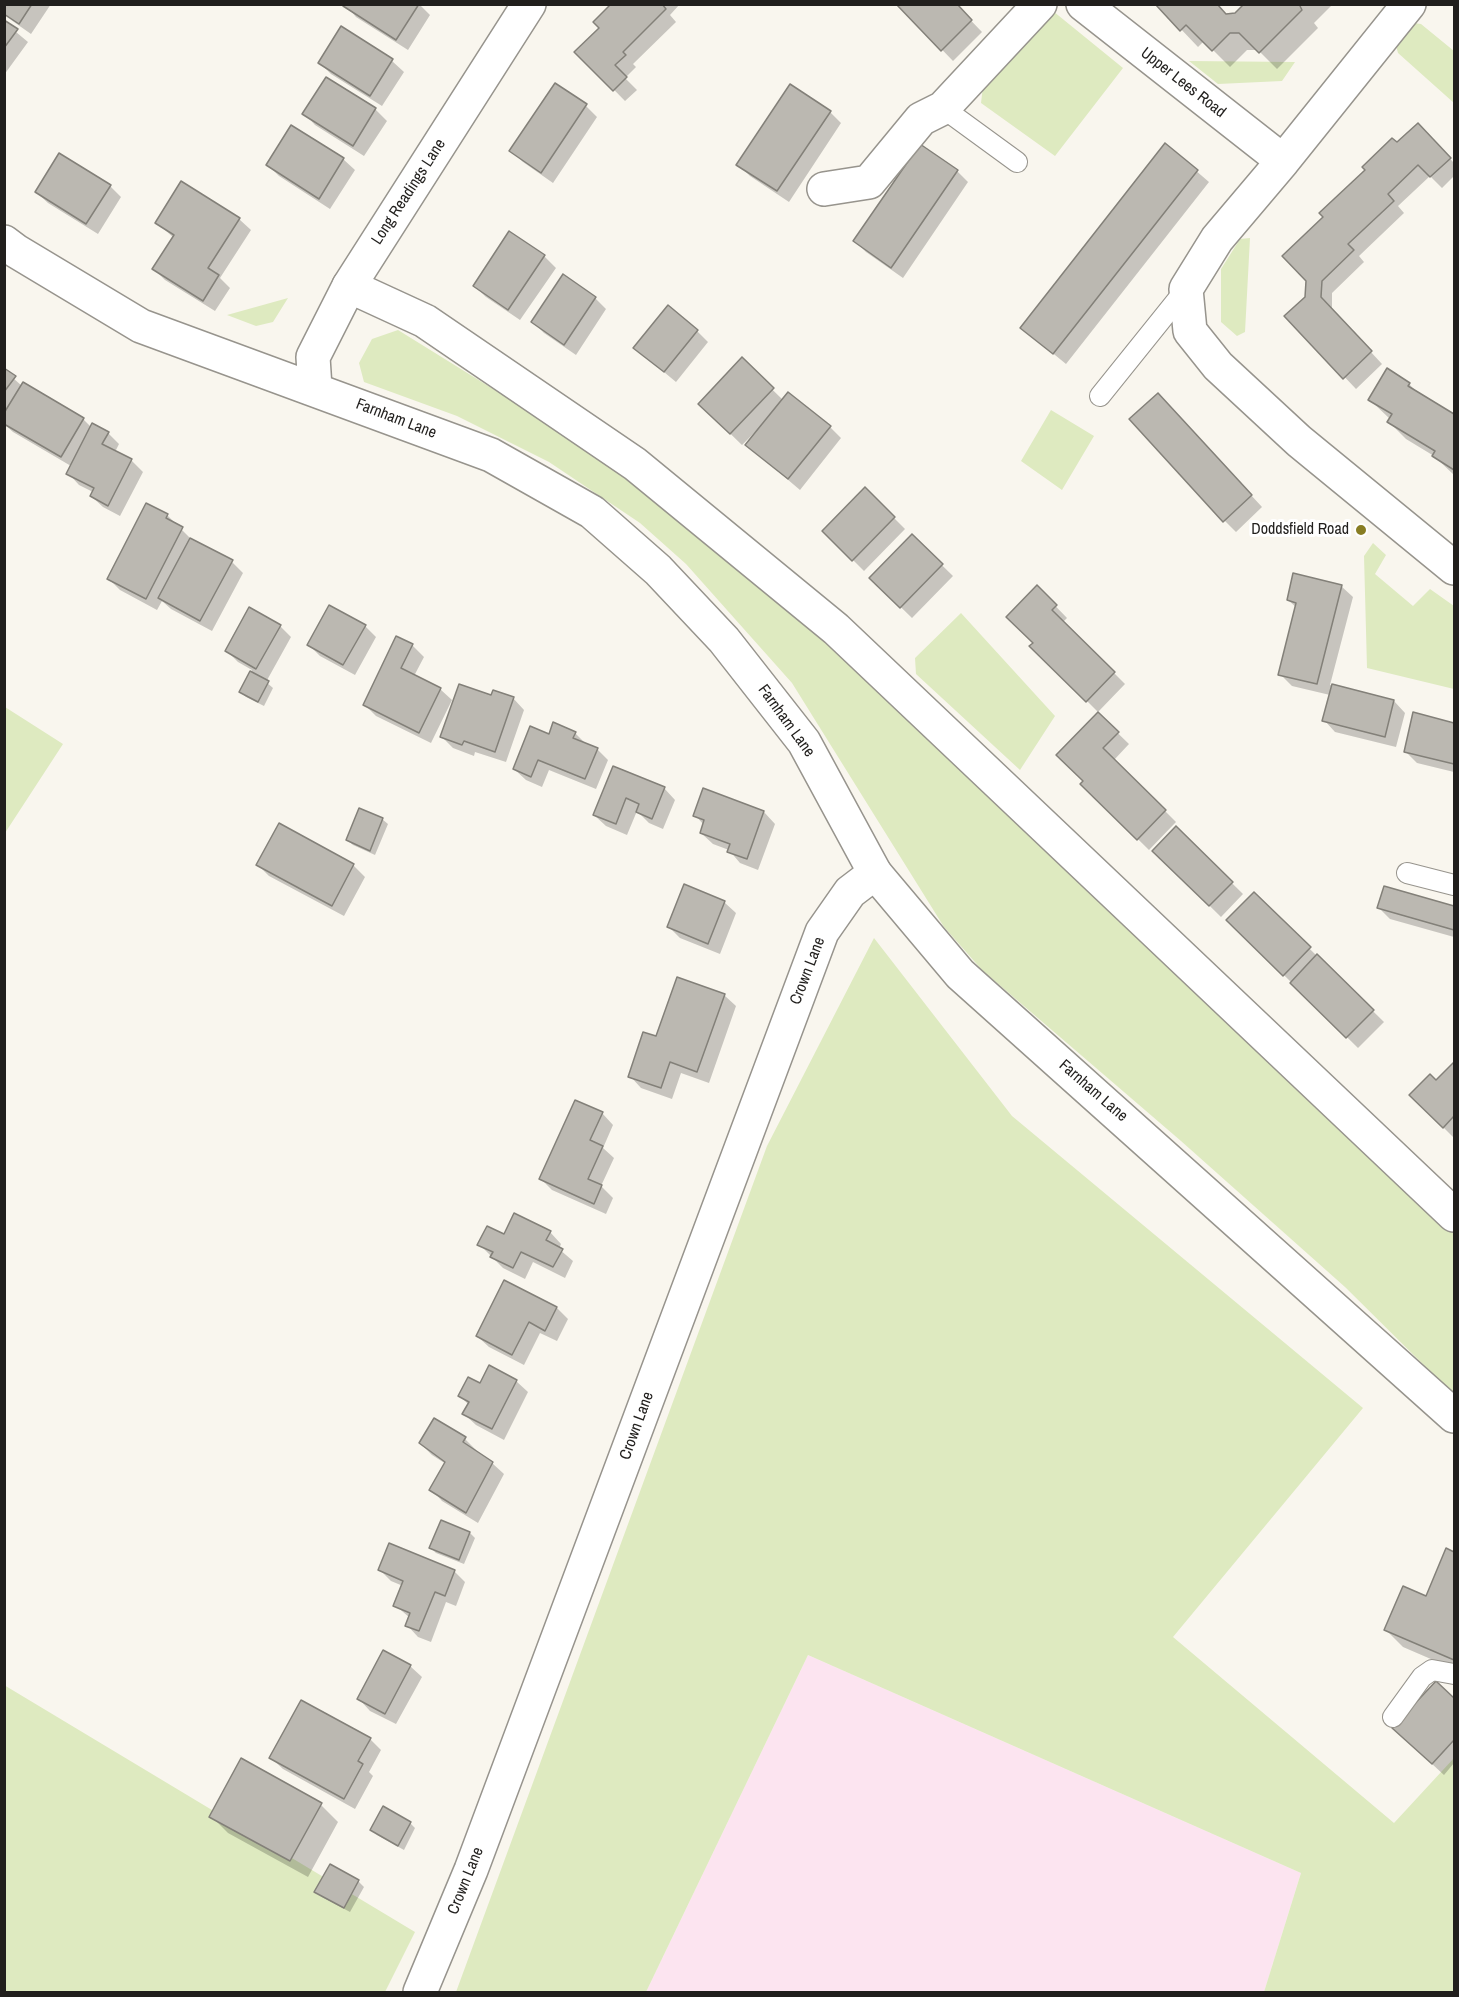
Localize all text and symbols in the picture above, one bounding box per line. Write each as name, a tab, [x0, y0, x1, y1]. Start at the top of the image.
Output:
street label: Upper Lees Road	[1137, 44, 1229, 122]
street label: Long Readings Lane	[368, 136, 450, 248]
street label: Farnham Lane	[353, 395, 439, 443]
place label: Doddsfield Road	[1251, 520, 1349, 540]
marker: Doddsfield Road	[1354, 523, 1368, 537]
street label: Farnham Lane	[753, 681, 819, 761]
street label: Crown Lane	[786, 935, 830, 1007]
street label: Farnham Lane	[1055, 1056, 1131, 1126]
street label: Crown Lane	[616, 1389, 658, 1463]
street label: Crown Lane	[444, 1845, 488, 1917]

